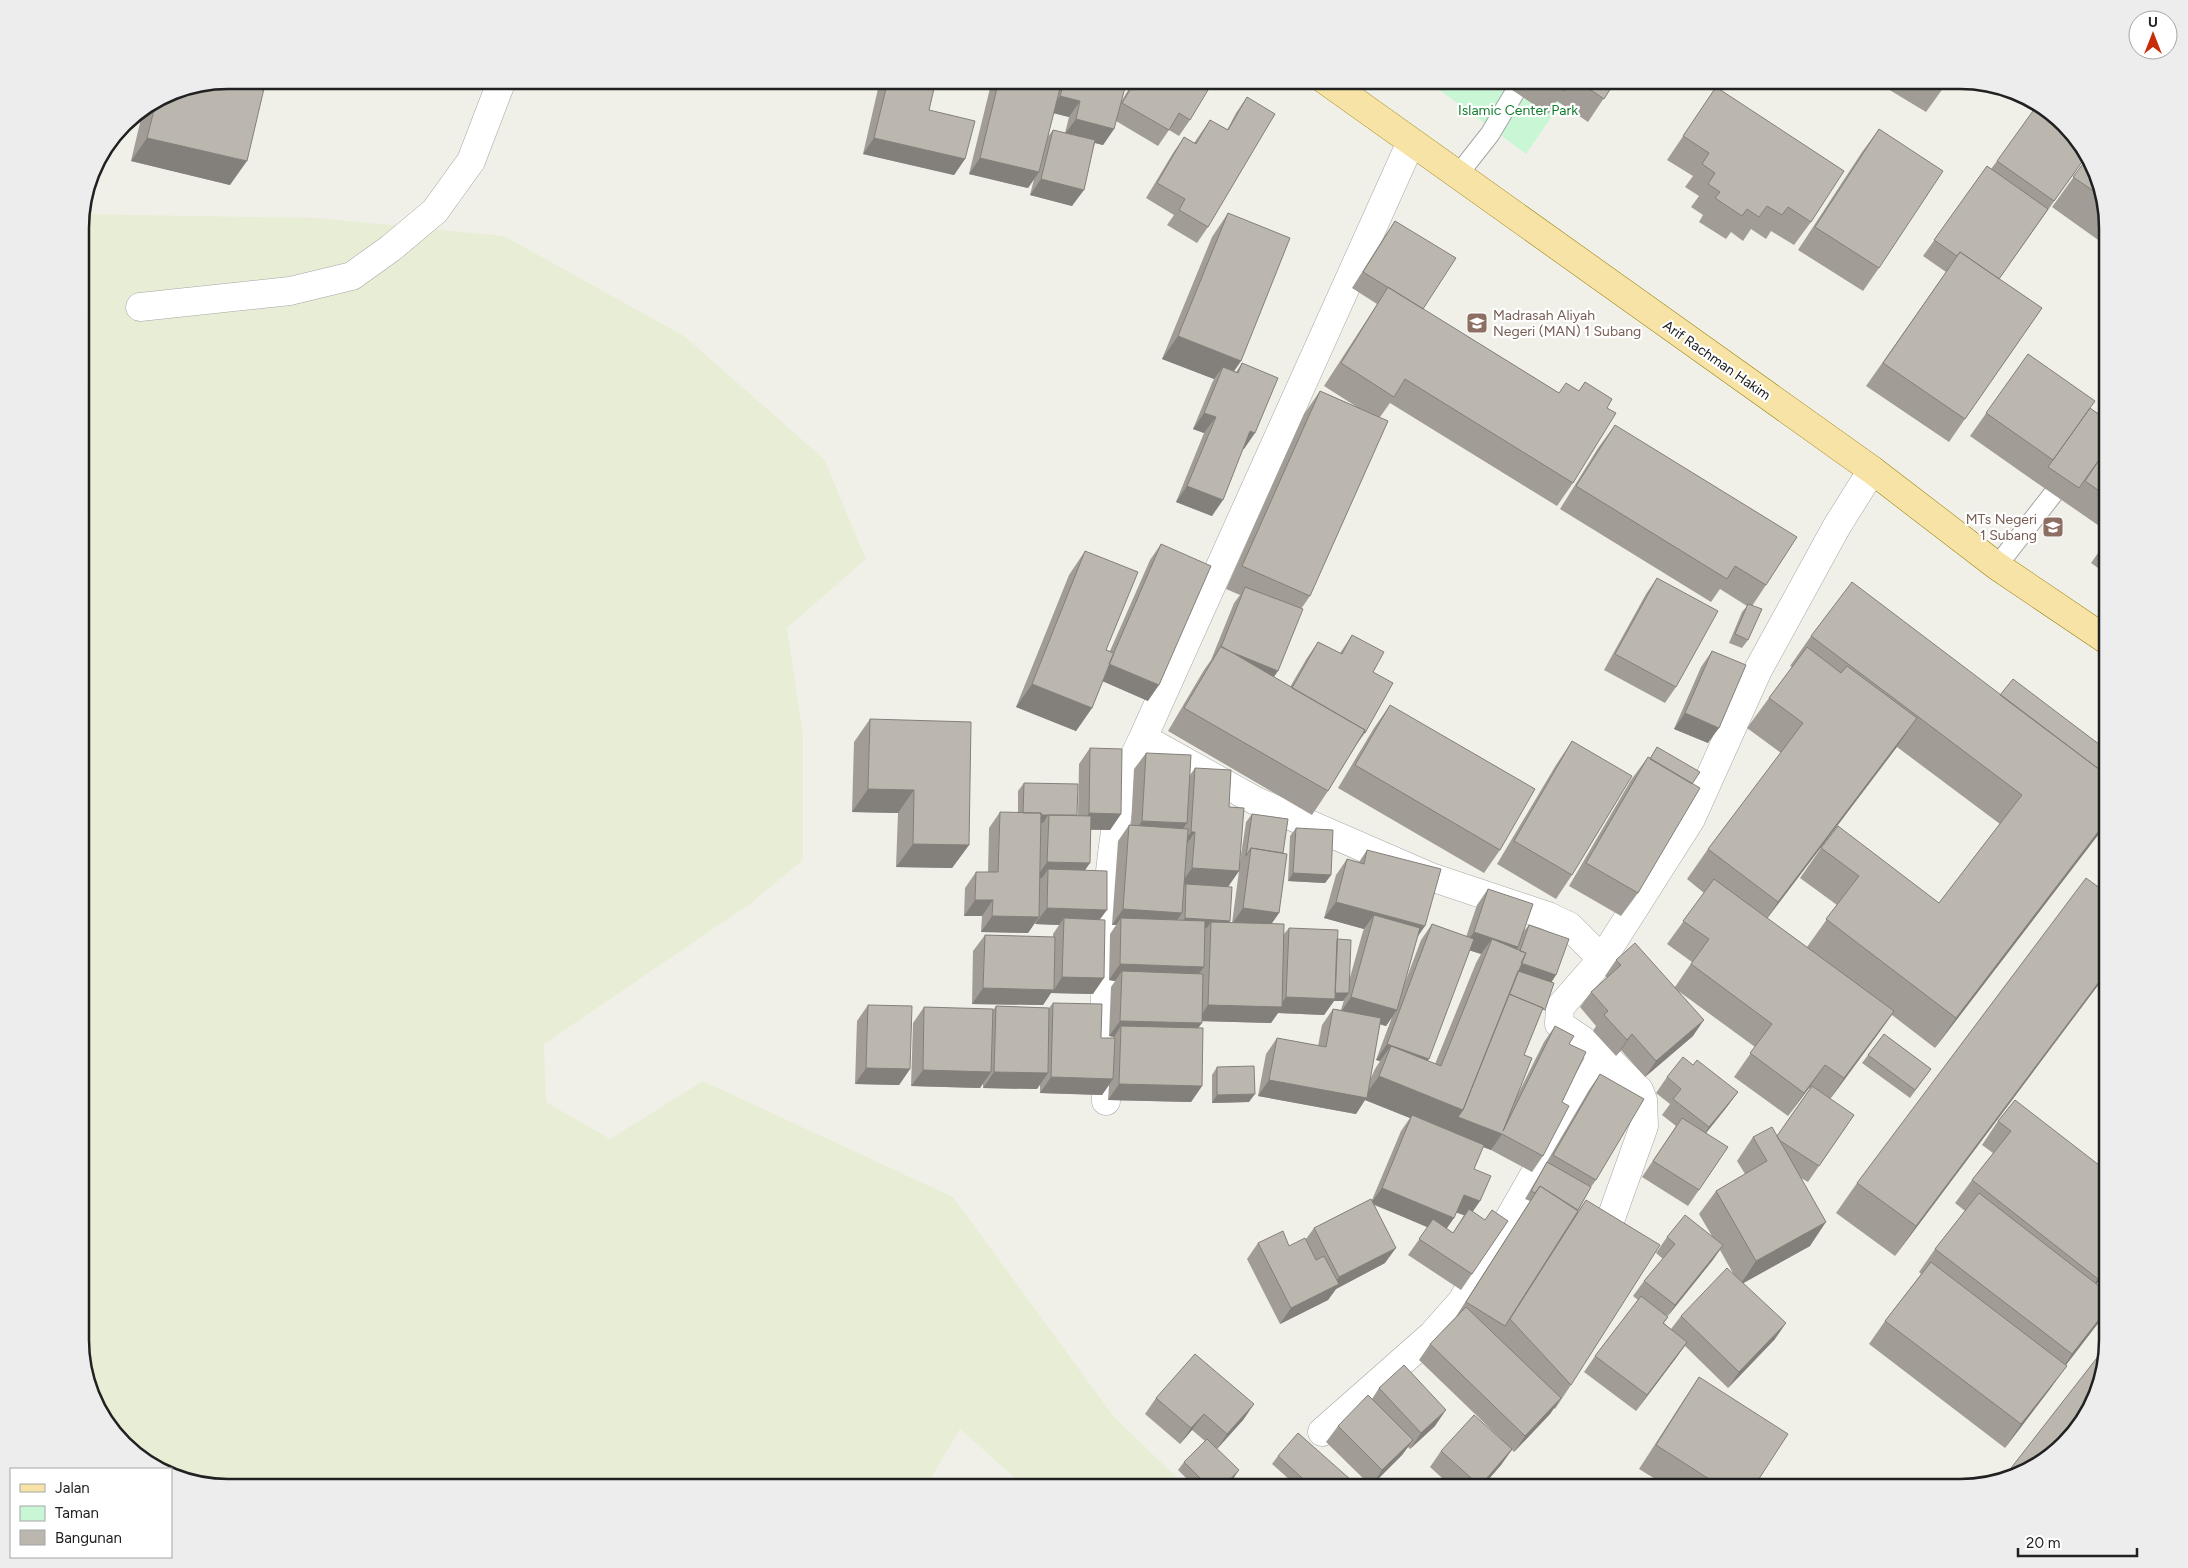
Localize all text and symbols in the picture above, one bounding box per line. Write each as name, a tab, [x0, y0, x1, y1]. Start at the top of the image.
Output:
north arrow	[2128, 10, 2178, 60]
text: U	[2148, 14, 2158, 31]
park label: Islamic Center Park	[1458, 102, 1578, 119]
place label: Madrasah Aliyah Negeri (MAN) 1 Subang	[1493, 307, 1641, 340]
school or university icon: Madrasah Aliyah Negeri (MAN) 1 Subang	[1465, 311, 1489, 335]
street label: Arif Rachman Hakim	[1660, 317, 1774, 404]
place label: MTs Negeri 1 Subang	[1966, 511, 2037, 544]
school or university icon: MTs Negeri 1 Subang	[2041, 515, 2065, 539]
legend	[10, 1468, 172, 1558]
text: Jalan	[55, 1479, 90, 1497]
text: Taman	[55, 1504, 99, 1522]
scale bar	[2018, 1526, 2137, 1558]
text: Bangunan	[55, 1529, 122, 1547]
text: 20 m	[2026, 1534, 2060, 1552]

